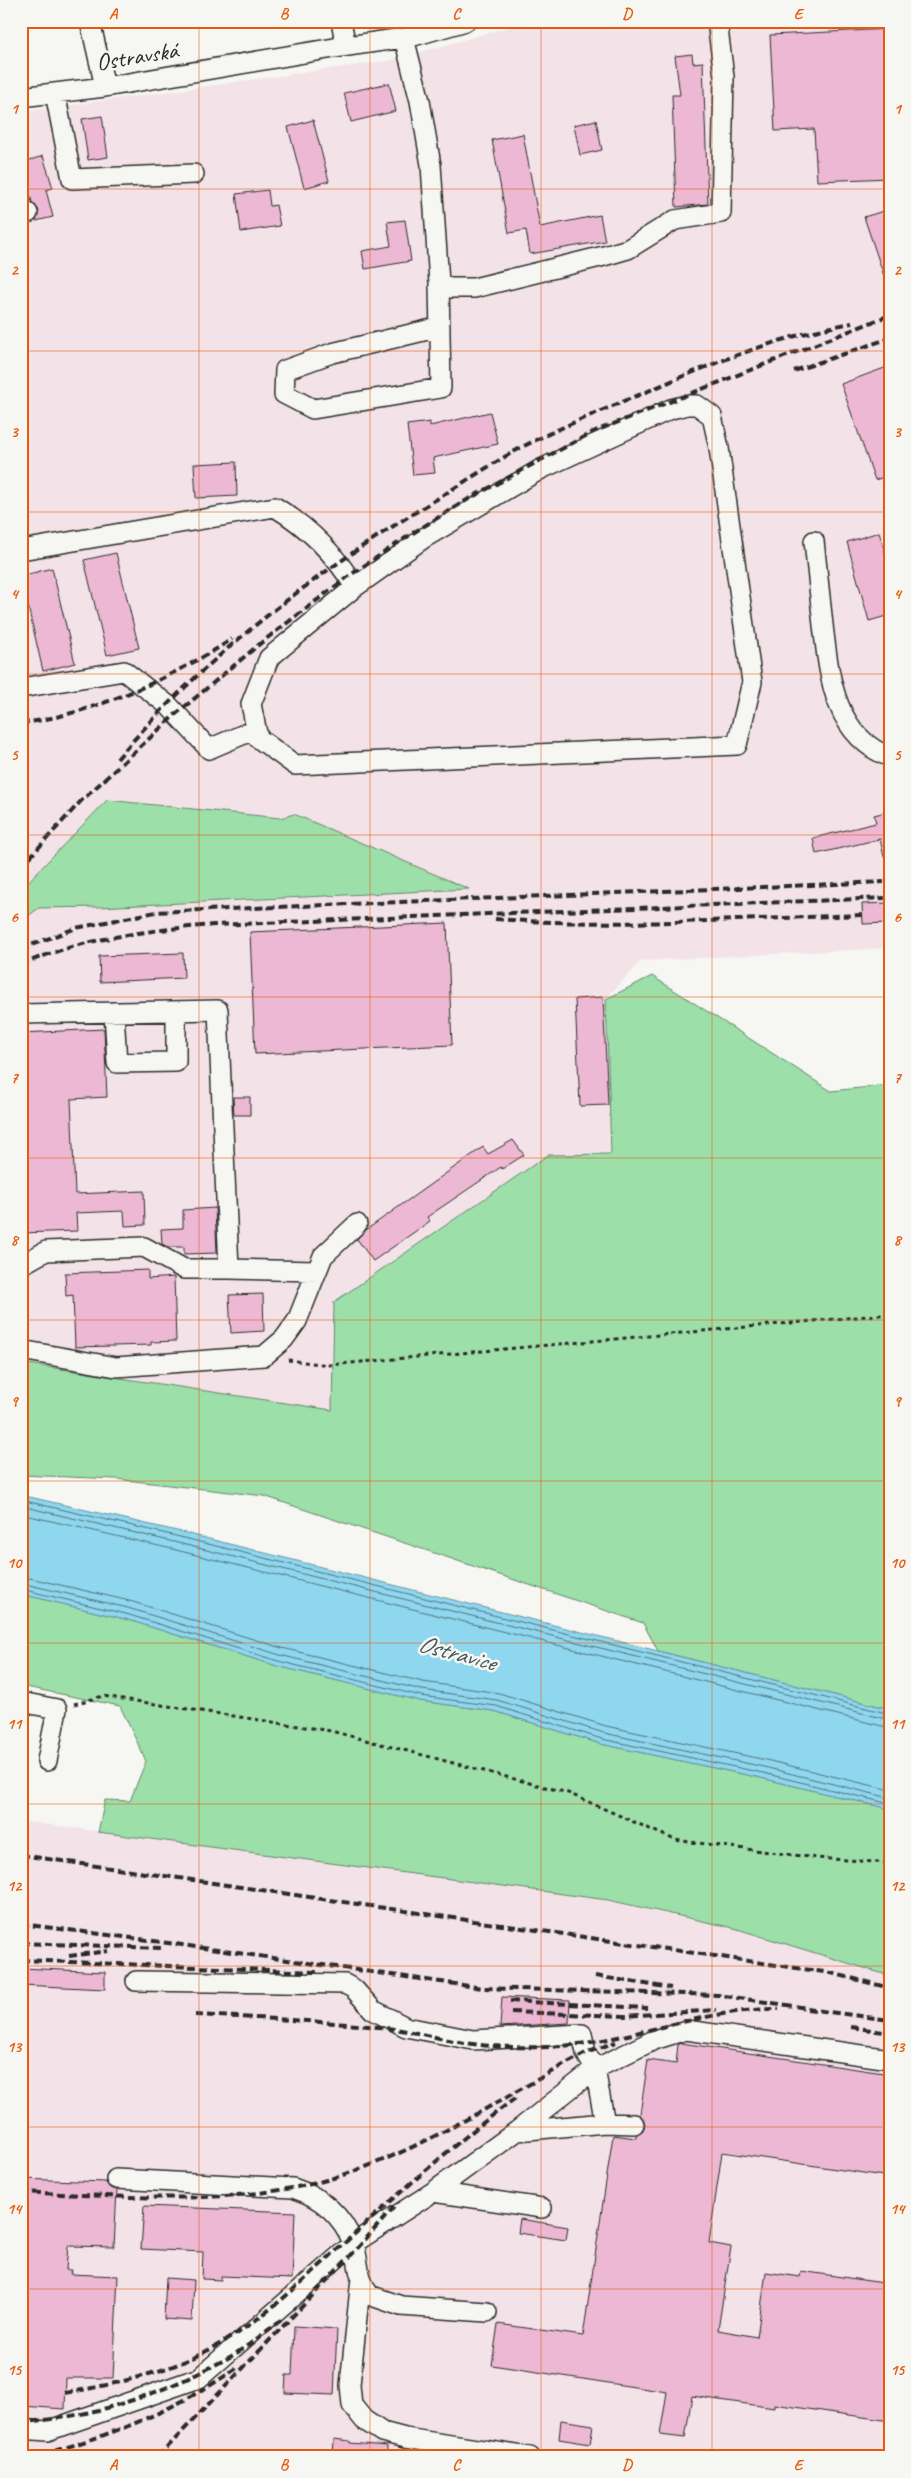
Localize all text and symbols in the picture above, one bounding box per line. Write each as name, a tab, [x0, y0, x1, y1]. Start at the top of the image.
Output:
text: A	[109, 4, 119, 24]
text: B	[280, 4, 290, 24]
text: C	[452, 4, 462, 24]
text: D	[622, 4, 633, 24]
text: E	[794, 4, 805, 24]
street label: Ostravská	[94, 34, 182, 77]
text: 1	[10, 99, 19, 119]
text: 1	[893, 99, 902, 119]
text: 2	[10, 260, 19, 280]
text: 2	[893, 260, 902, 280]
text: 3	[10, 422, 19, 442]
text: 3	[893, 422, 902, 442]
text: 4	[10, 584, 19, 604]
text: 4	[893, 584, 902, 604]
text: 5	[11, 745, 20, 765]
text: 5	[894, 745, 903, 765]
text: 6	[10, 907, 19, 927]
text: 6	[893, 907, 902, 927]
text: 7	[10, 1068, 19, 1088]
text: 7	[893, 1068, 902, 1088]
text: 8	[10, 1230, 19, 1250]
text: 8	[893, 1230, 902, 1250]
text: 9	[10, 1391, 19, 1411]
text: 9	[893, 1391, 902, 1411]
text: 10	[7, 1553, 23, 1573]
text: 10	[890, 1553, 906, 1573]
water label: Ostravice	[415, 1627, 503, 1680]
text: 11	[7, 1714, 23, 1734]
text: 11	[890, 1714, 906, 1734]
text: 12	[7, 1876, 23, 1896]
text: 12	[890, 1876, 906, 1896]
text: 13	[7, 2037, 23, 2057]
text: 13	[890, 2037, 906, 2057]
text: 14	[7, 2199, 23, 2219]
text: 14	[890, 2199, 906, 2219]
text: 15	[7, 2360, 23, 2380]
text: 15	[890, 2360, 906, 2380]
text: A	[109, 2455, 119, 2475]
text: B	[280, 2455, 290, 2475]
text: C	[452, 2455, 462, 2475]
text: D	[622, 2455, 633, 2475]
text: E	[794, 2455, 805, 2475]

